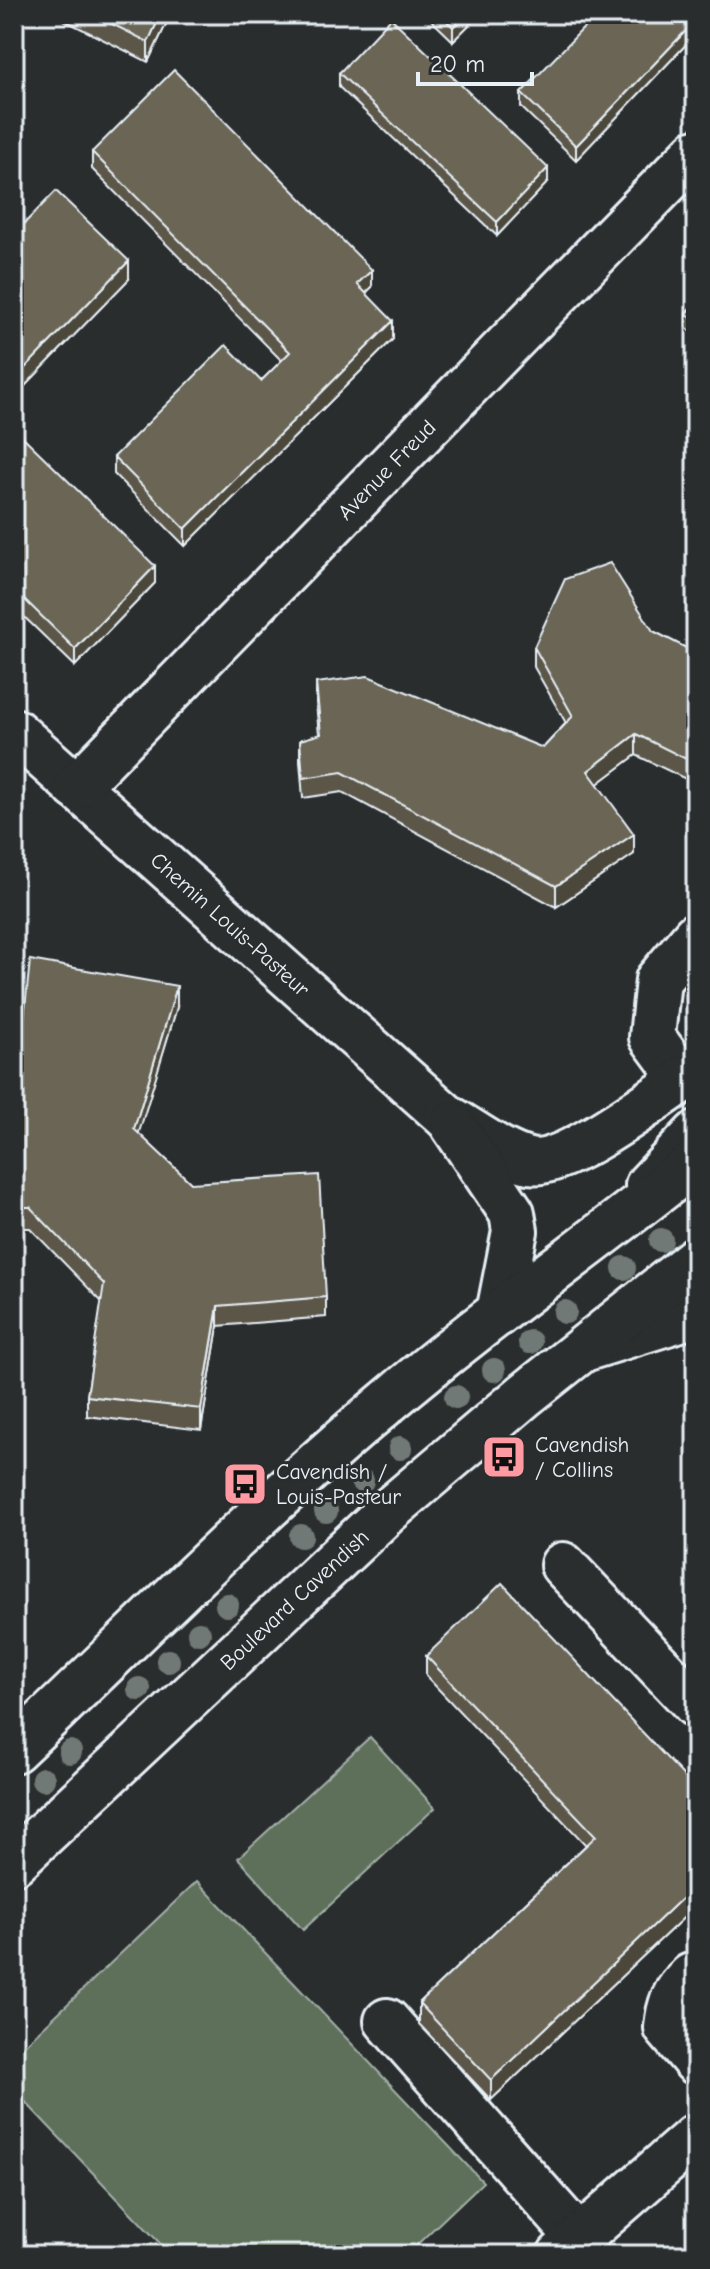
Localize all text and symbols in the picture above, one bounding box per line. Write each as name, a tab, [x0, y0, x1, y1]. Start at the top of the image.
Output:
scale bar	[418, 36, 532, 86]
text: 20 m	[430, 50, 485, 78]
street label: Avenue Freud	[332, 415, 441, 525]
street label: Chemin Louis-Pasteur	[145, 847, 315, 1003]
place label: Cavendish / Collins	[535, 1432, 629, 1483]
bus stop icon: Cavendish / Collins	[480, 1433, 528, 1481]
place label: Cavendish / Louis-Pasteur	[276, 1459, 401, 1510]
bus stop icon: Cavendish / Louis-Pasteur	[221, 1460, 269, 1508]
street label: Boulevard Cavendish	[215, 1524, 374, 1676]

